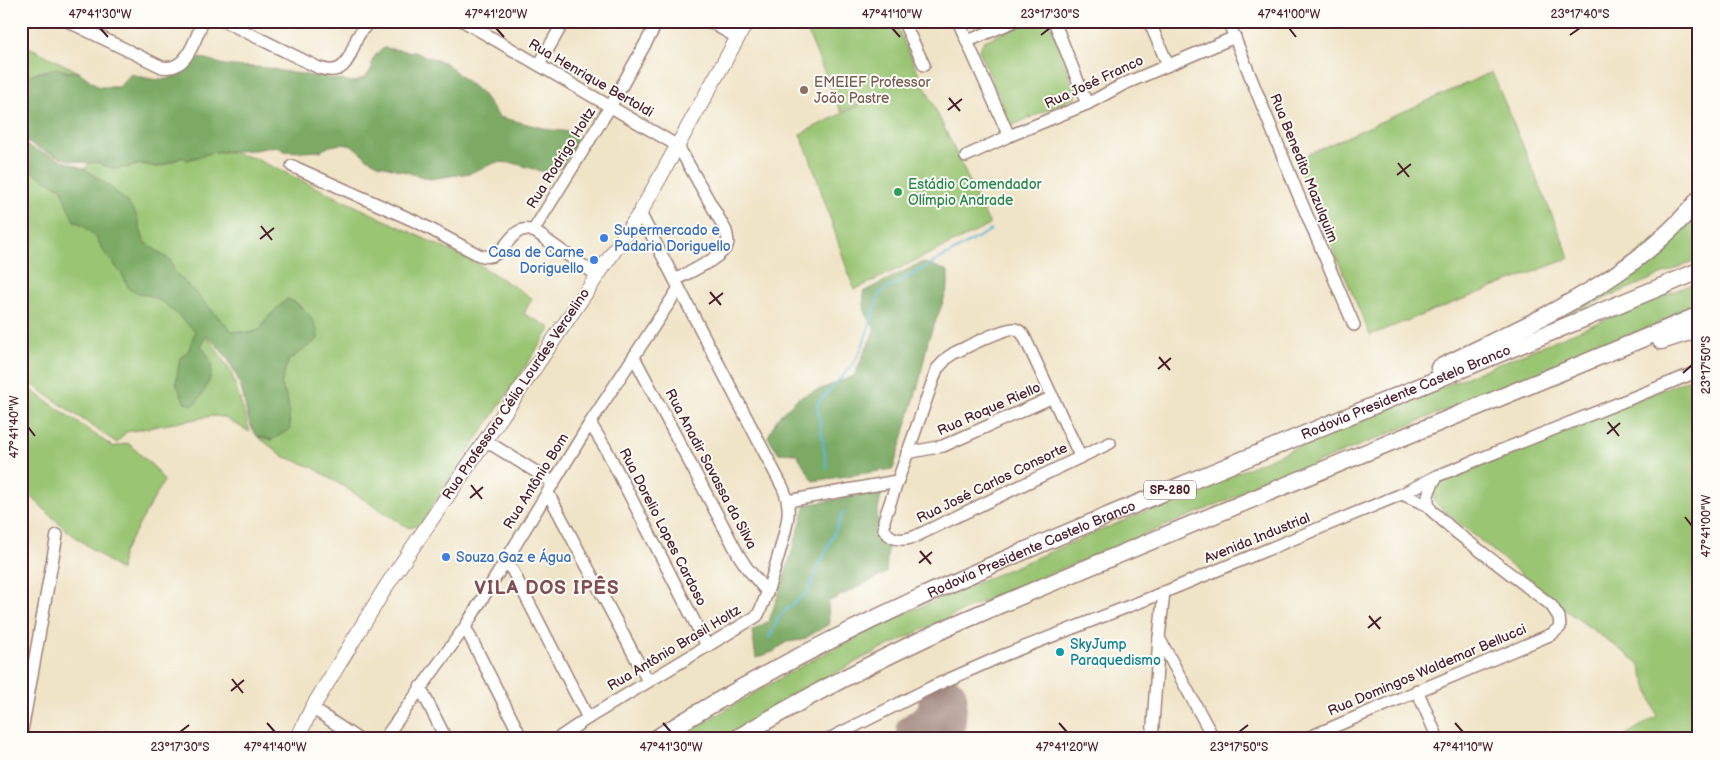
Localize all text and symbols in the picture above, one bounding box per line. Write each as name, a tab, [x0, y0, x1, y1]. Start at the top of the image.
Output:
text: 47°41'30"W	[68, 7, 132, 22]
text: 47°41'20"W	[465, 7, 528, 22]
text: 47°41'10"W	[862, 7, 922, 22]
text: 23°17'30"S	[1021, 7, 1079, 22]
text: 47°41'00"W	[1258, 7, 1321, 22]
text: 23°17'40"S	[1551, 7, 1609, 22]
street label: Rua Henrique Bertoldi	[525, 35, 657, 121]
street label: Rua José Franco	[1042, 52, 1146, 112]
place label: EMEIEF Professor João Pastre	[814, 74, 932, 107]
marker: EMEIEF Professor João Pastre	[798, 84, 810, 96]
street label: Rua Benedito Mazulquim	[1266, 91, 1342, 245]
street label: Rua Rodrigo Holtz	[523, 104, 599, 212]
place label: Estádio Comendador Olímpio Andrade	[908, 176, 1043, 209]
marker: Estádio Comendador Olímpio Andrade	[892, 186, 904, 198]
place label: Supermercado e Padaria Doriguello	[614, 222, 731, 255]
marker: Supermercado e Padaria Doriguello	[598, 232, 610, 244]
place label: Casa de Carne Doriguello	[488, 244, 584, 277]
marker: Casa de Carne Doriguello	[588, 254, 600, 266]
street label: Rua Professora Célia Lourdes Vercelino	[439, 285, 593, 503]
text: 23°17'50"S	[1699, 336, 1714, 394]
street label: Rodovia Presidente Castelo Branco	[1298, 341, 1513, 443]
street label: Rua Roque Riello	[935, 379, 1043, 439]
street label: Rua Anadir Savassa da Silva	[661, 386, 761, 552]
text: 47°41'40"W	[7, 395, 22, 459]
street label: Rua Antônio Bom	[500, 430, 572, 532]
street label: Rua José Carlos Consorte	[914, 439, 1070, 527]
street label: Rua Dorelio Lopes Cardoso	[616, 445, 710, 609]
road number: SP-280	[1144, 480, 1196, 500]
text: 47°41'00"W	[1699, 494, 1714, 557]
street label: Rodovia Presidente Castelo Branco	[924, 497, 1138, 601]
street label: Avenida Industrial	[1202, 509, 1312, 567]
place label: Souza Gaz e Água	[456, 548, 572, 566]
marker: Souza Gaz e Água	[440, 551, 452, 563]
district label: VILA DOS IPÊS	[474, 575, 620, 600]
street label: Rua Antônio Brasil Holtz	[604, 601, 744, 695]
street label: Rua Domingos Waldemar Bellucci	[1325, 620, 1529, 720]
place label: SkyJump Paraquedismo	[1070, 636, 1161, 669]
marker: SkyJump Paraquedismo	[1054, 646, 1066, 658]
text: 23°17'30"S	[151, 740, 209, 755]
text: 47°41'40"W	[243, 740, 307, 755]
text: 47°41'30"W	[639, 740, 703, 755]
text: 47°41'20"W	[1036, 740, 1099, 755]
text: 23°17'50"S	[1210, 740, 1268, 755]
text: 47°41'10"W	[1433, 740, 1493, 755]

